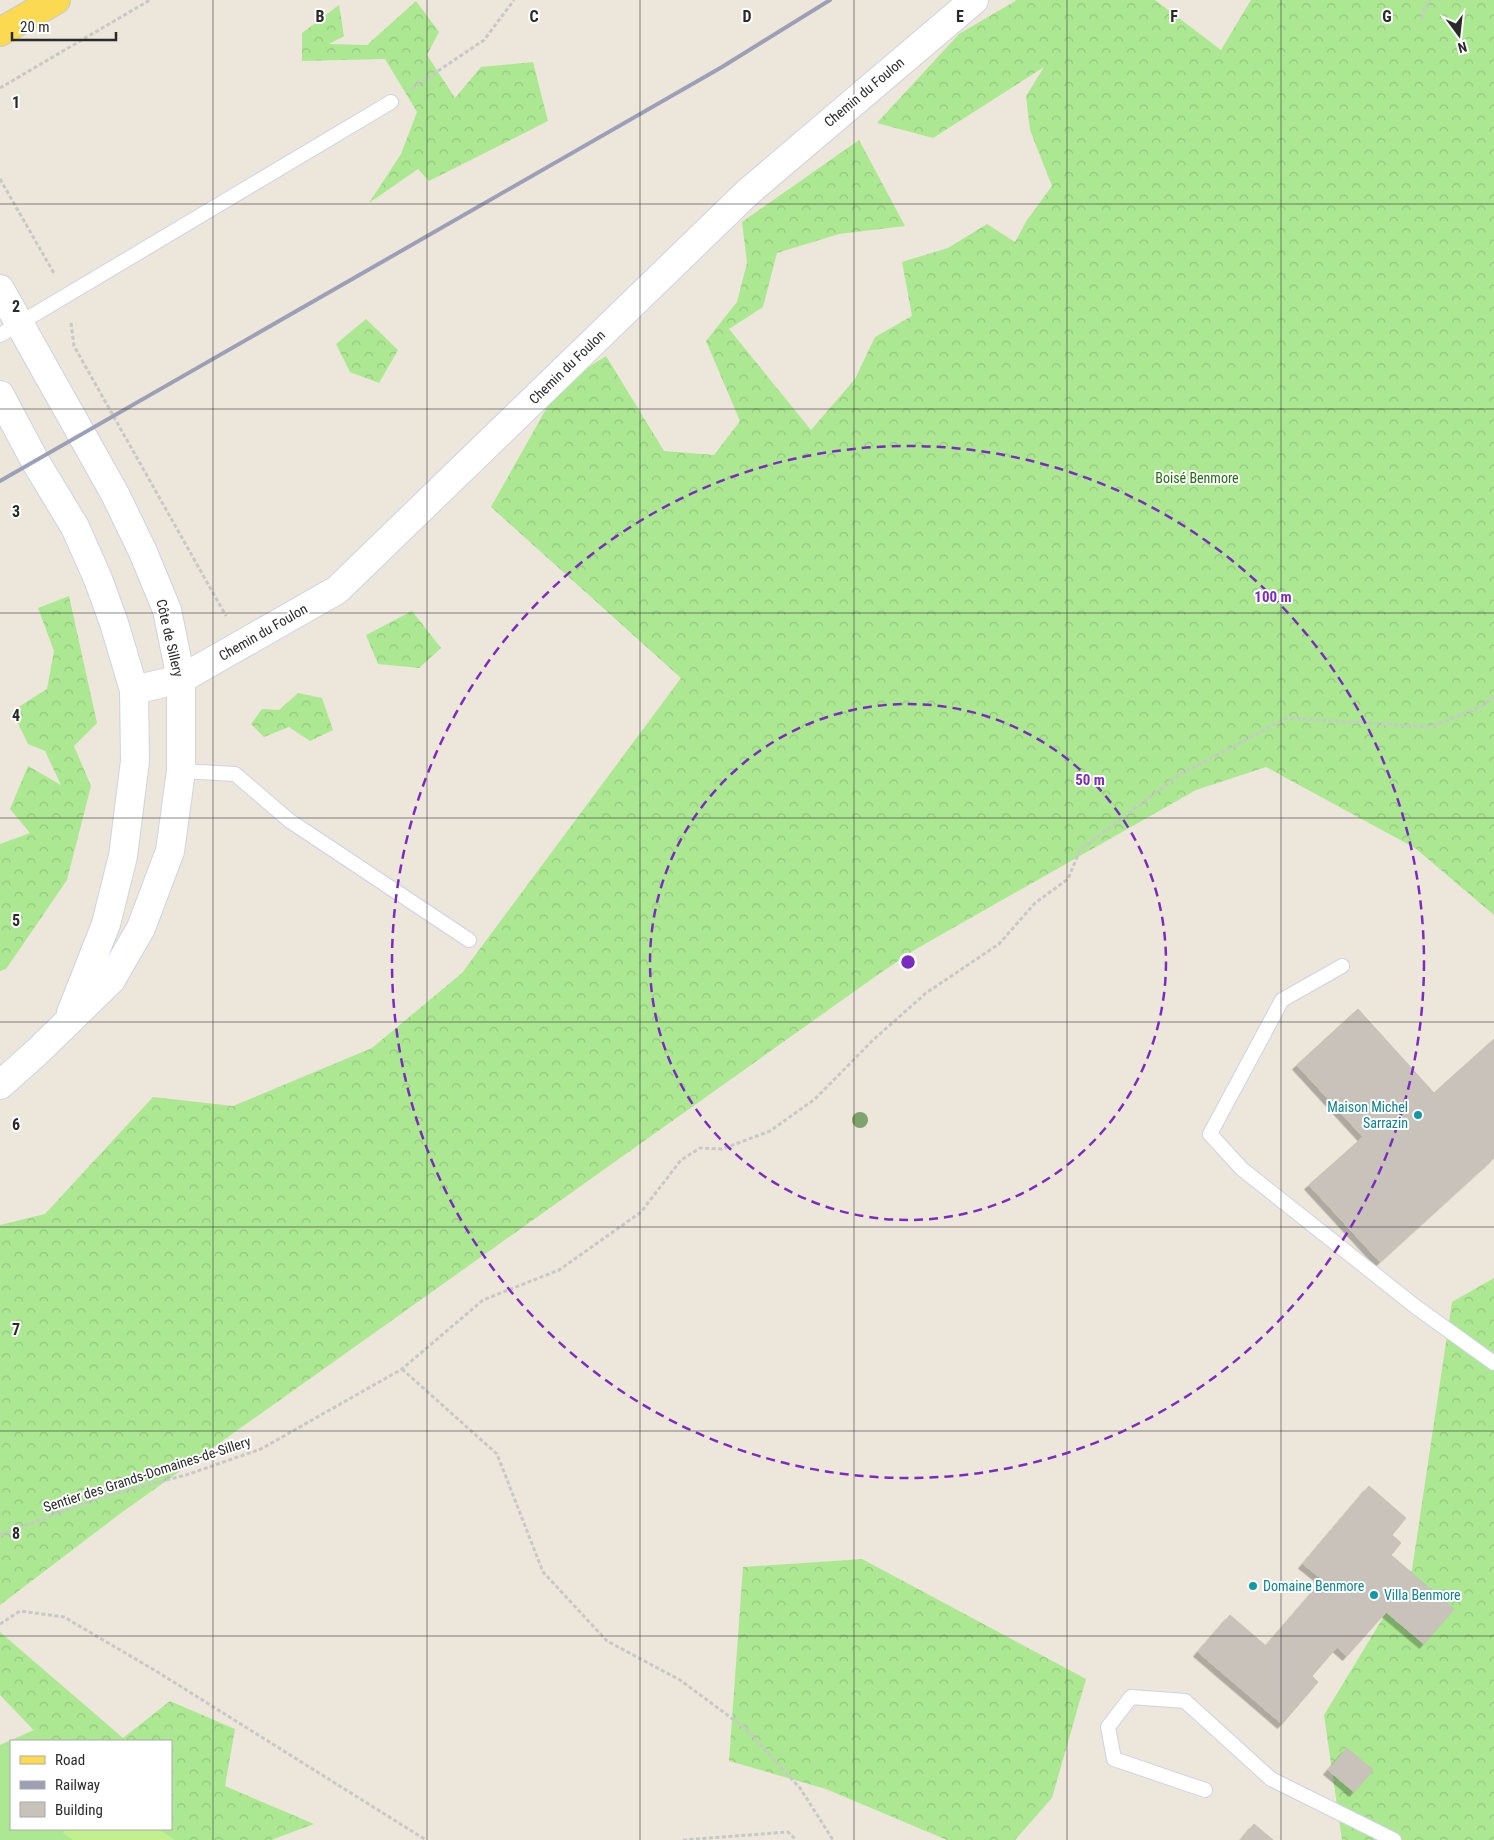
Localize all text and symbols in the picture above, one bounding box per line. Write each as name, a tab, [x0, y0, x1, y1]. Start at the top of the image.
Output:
text: B	[316, 7, 325, 26]
text: C	[529, 7, 539, 26]
text: D	[742, 7, 752, 26]
text: E	[956, 7, 964, 26]
text: F	[1170, 7, 1178, 26]
text: G	[1382, 7, 1392, 26]
scale bar	[12, 10, 116, 42]
north arrow	[1434, 10, 1484, 60]
text: 20 m	[20, 18, 50, 36]
text: N	[1456, 39, 1469, 56]
street label: Chemin du Foulon	[821, 54, 907, 130]
text: 1	[12, 93, 20, 112]
text: 2	[12, 297, 20, 316]
street label: Chemin du Foulon	[526, 327, 608, 407]
park label: Boisé Benmore	[1155, 470, 1239, 486]
text: 3	[12, 502, 20, 521]
text: 100 m	[1254, 588, 1292, 606]
street label: Côte de Sillery	[153, 598, 187, 679]
street label: Chemin du Foulon	[216, 600, 310, 664]
text: 4	[12, 706, 20, 725]
text: 50 m	[1075, 771, 1105, 789]
text: 5	[12, 911, 20, 930]
centre of rings	[899, 953, 917, 971]
place label: Maison Michel Sarrazin	[1327, 1099, 1408, 1131]
marker: Maison Michel Sarrazin	[1412, 1109, 1424, 1121]
text: 6	[12, 1115, 20, 1134]
text: 7	[12, 1320, 20, 1339]
street label: Sentier des Grands-Domaines-de-Sillery	[41, 1433, 253, 1515]
text: 8	[12, 1524, 20, 1543]
place label: Domaine Benmore	[1263, 1578, 1365, 1594]
marker: Domaine Benmore	[1247, 1580, 1259, 1592]
place label: Villa Benmore	[1384, 1587, 1461, 1603]
marker: Villa Benmore	[1368, 1589, 1380, 1601]
legend	[10, 1740, 172, 1830]
text: Road	[55, 1751, 85, 1769]
text: Railway	[55, 1776, 100, 1794]
text: Building	[55, 1801, 103, 1819]

